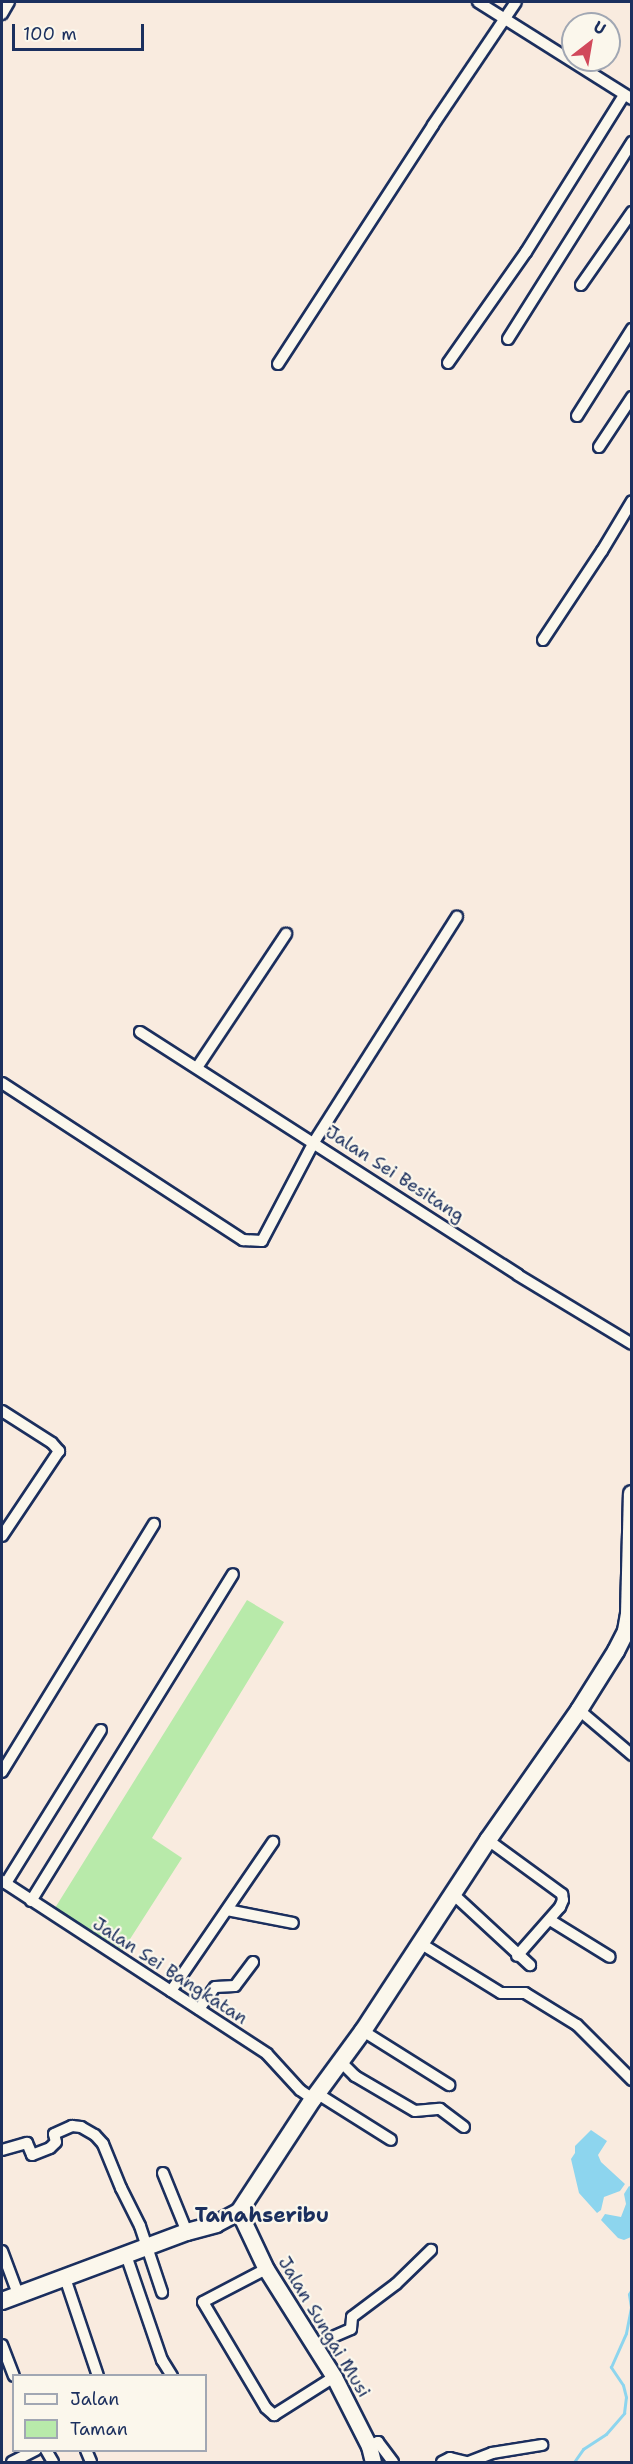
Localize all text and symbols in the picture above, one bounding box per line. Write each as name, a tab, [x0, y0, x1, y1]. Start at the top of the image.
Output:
scale bar	[15, 12, 147, 50]
north arrow	[561, 12, 621, 72]
text: U	[589, 16, 610, 40]
text: 100 m	[23, 22, 77, 46]
street label: Jalan Sei Besitang	[322, 1121, 468, 1227]
street label: Jalan Sei Bangkatan	[89, 1913, 251, 2029]
district label: Tanahseribu	[195, 2202, 329, 2228]
street label: Jalan Sungai Musi	[273, 2253, 375, 2401]
legend	[12, 2374, 207, 2452]
text: Jalan	[70, 2387, 119, 2411]
text: Taman	[70, 2417, 128, 2441]

